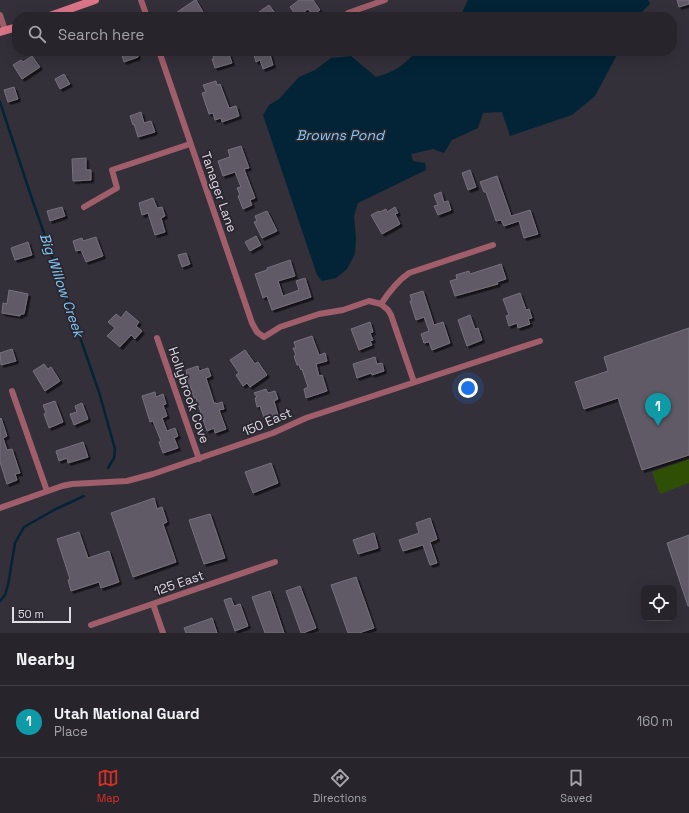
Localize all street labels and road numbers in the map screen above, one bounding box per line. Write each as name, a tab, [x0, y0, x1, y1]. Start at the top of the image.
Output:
street label: Tanager Lane	[197, 150, 241, 234]
street label: Hollybrook Cove	[165, 345, 213, 445]
street label: 150 East	[240, 404, 294, 440]
street label: 125 East	[152, 567, 206, 599]

